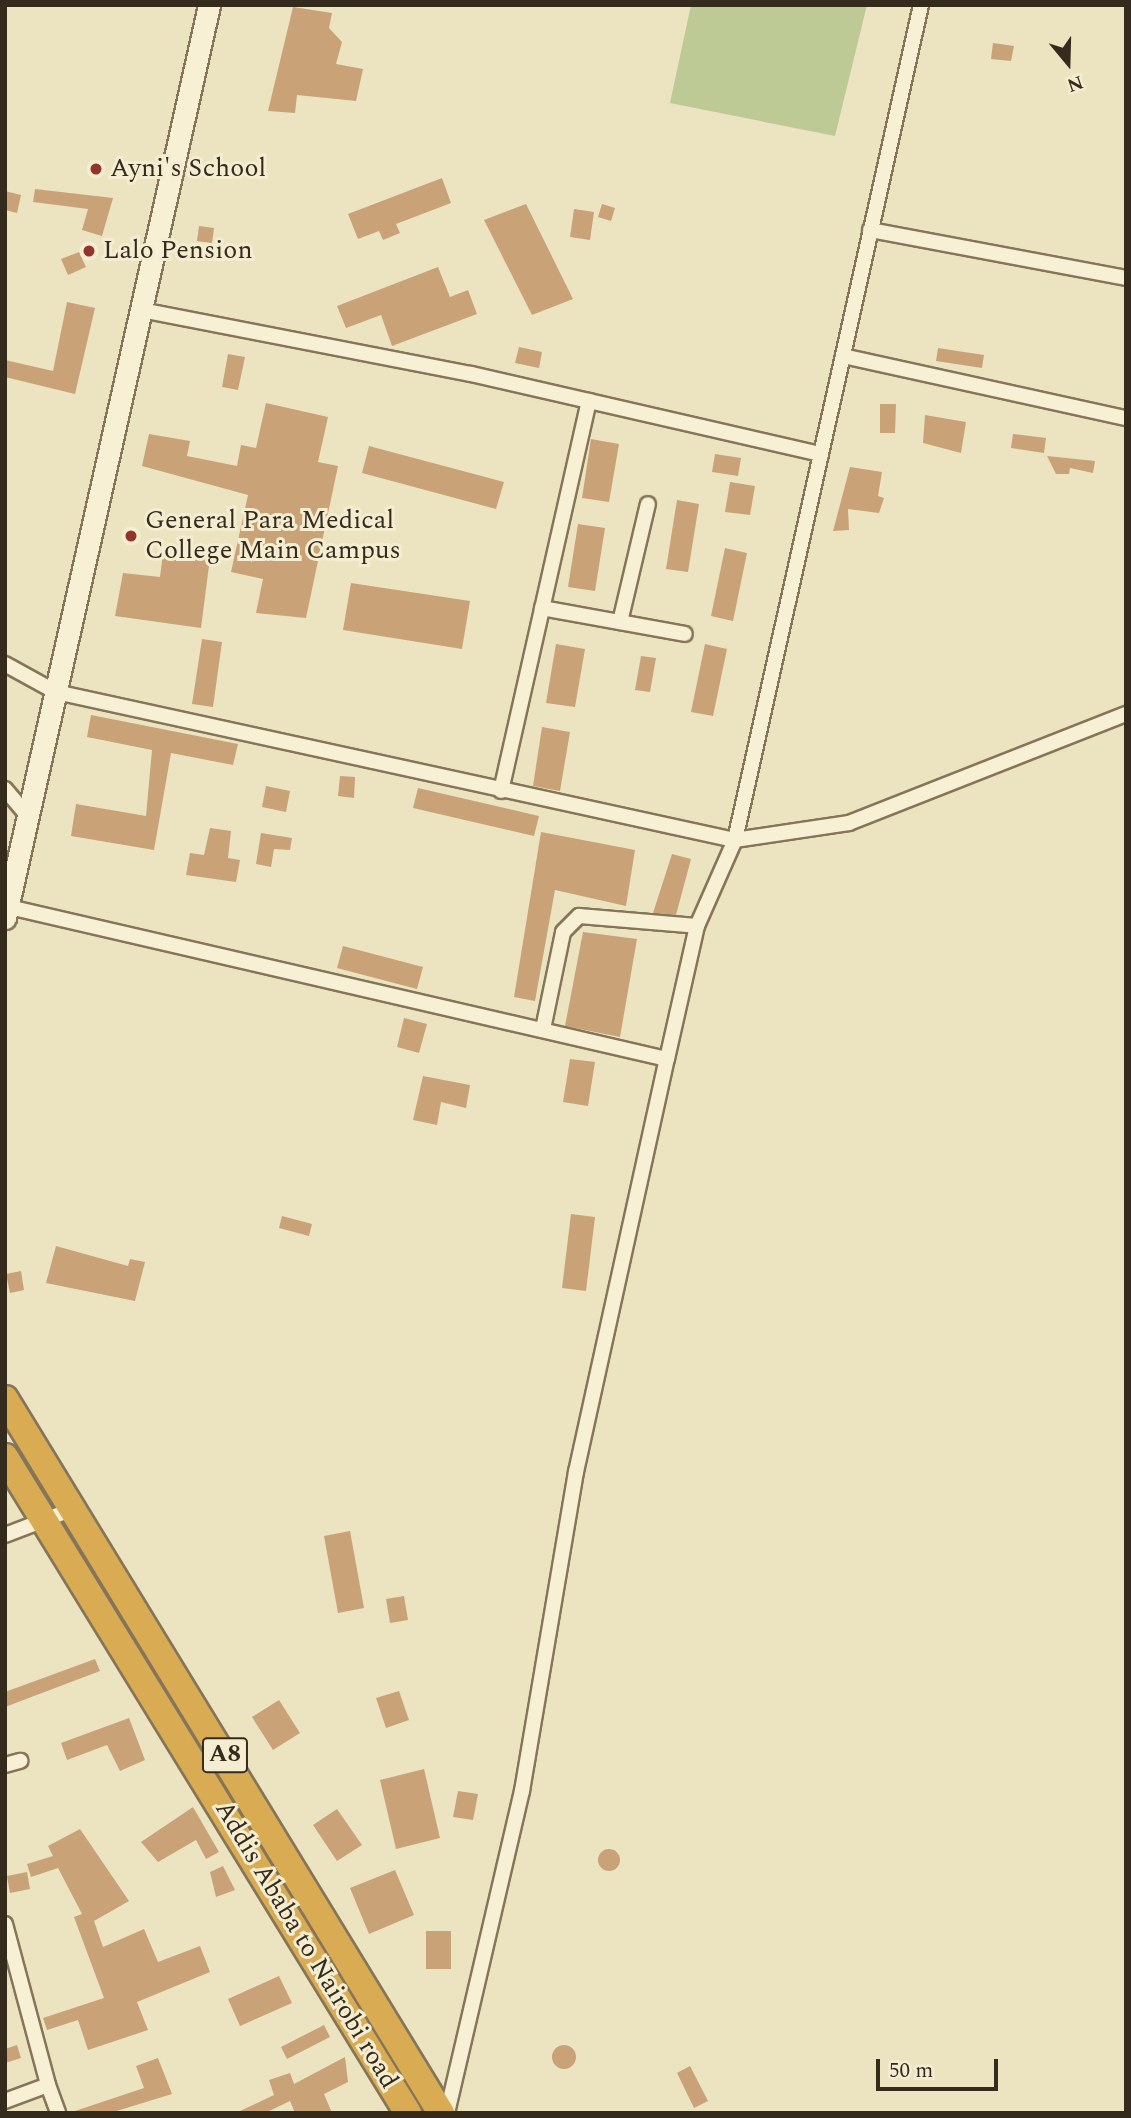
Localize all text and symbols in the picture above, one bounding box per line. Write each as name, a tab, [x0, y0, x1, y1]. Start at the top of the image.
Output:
north arrow	[1033, 28, 1103, 98]
text: N	[1063, 67, 1087, 100]
place label: Ayni's School	[110, 153, 266, 185]
marker: Ayni's School	[88, 161, 104, 177]
place label: Lalo Pension	[103, 235, 253, 267]
marker: Lalo Pension	[81, 243, 97, 259]
place label: General Para Medical College Main Campus	[145, 505, 401, 566]
marker: General Para Medical College Main Campus	[123, 528, 139, 544]
road number: A8	[201, 1735, 250, 1776]
street label: Addis Ababa to Nairobi road	[208, 1795, 404, 2095]
scale bar	[879, 2044, 1002, 2088]
text: 50 m	[889, 2055, 933, 2087]

